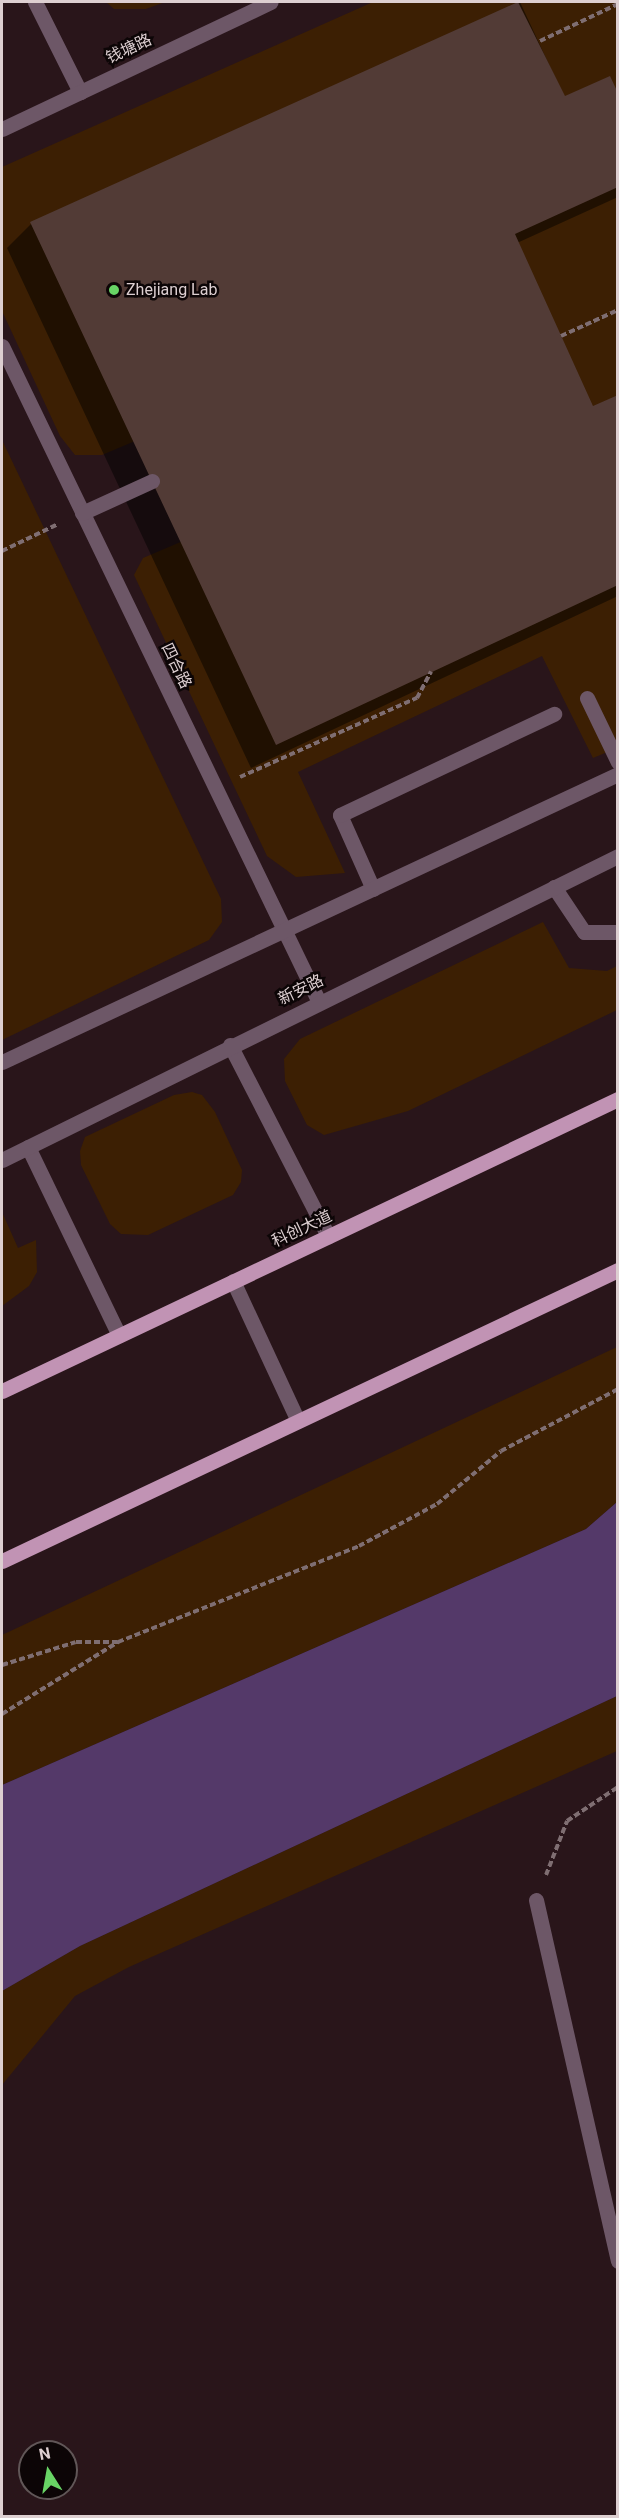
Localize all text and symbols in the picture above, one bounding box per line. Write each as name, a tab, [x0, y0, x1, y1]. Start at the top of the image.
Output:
street label: 钱塘路	[103, 30, 155, 68]
place label: Zhejiang Lab	[126, 280, 217, 300]
marker: Zhejiang Lab	[107, 283, 121, 297]
street label: 四合路	[157, 640, 195, 692]
street label: 新安路	[275, 971, 327, 1009]
street label: 科创大道	[269, 1207, 335, 1251]
north arrow	[18, 2440, 78, 2500]
text: N	[37, 2443, 52, 2464]

